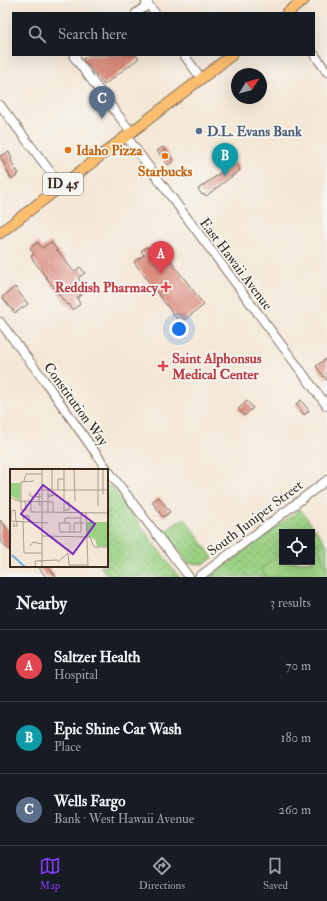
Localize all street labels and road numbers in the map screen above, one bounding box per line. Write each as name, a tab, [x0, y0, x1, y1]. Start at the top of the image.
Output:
road number: ID 45	[43, 173, 83, 195]
street label: East Hawaii Avenue	[196, 215, 276, 313]
street label: Constitution Way	[39, 359, 112, 450]
street label: South Juniper Street	[204, 476, 307, 560]

